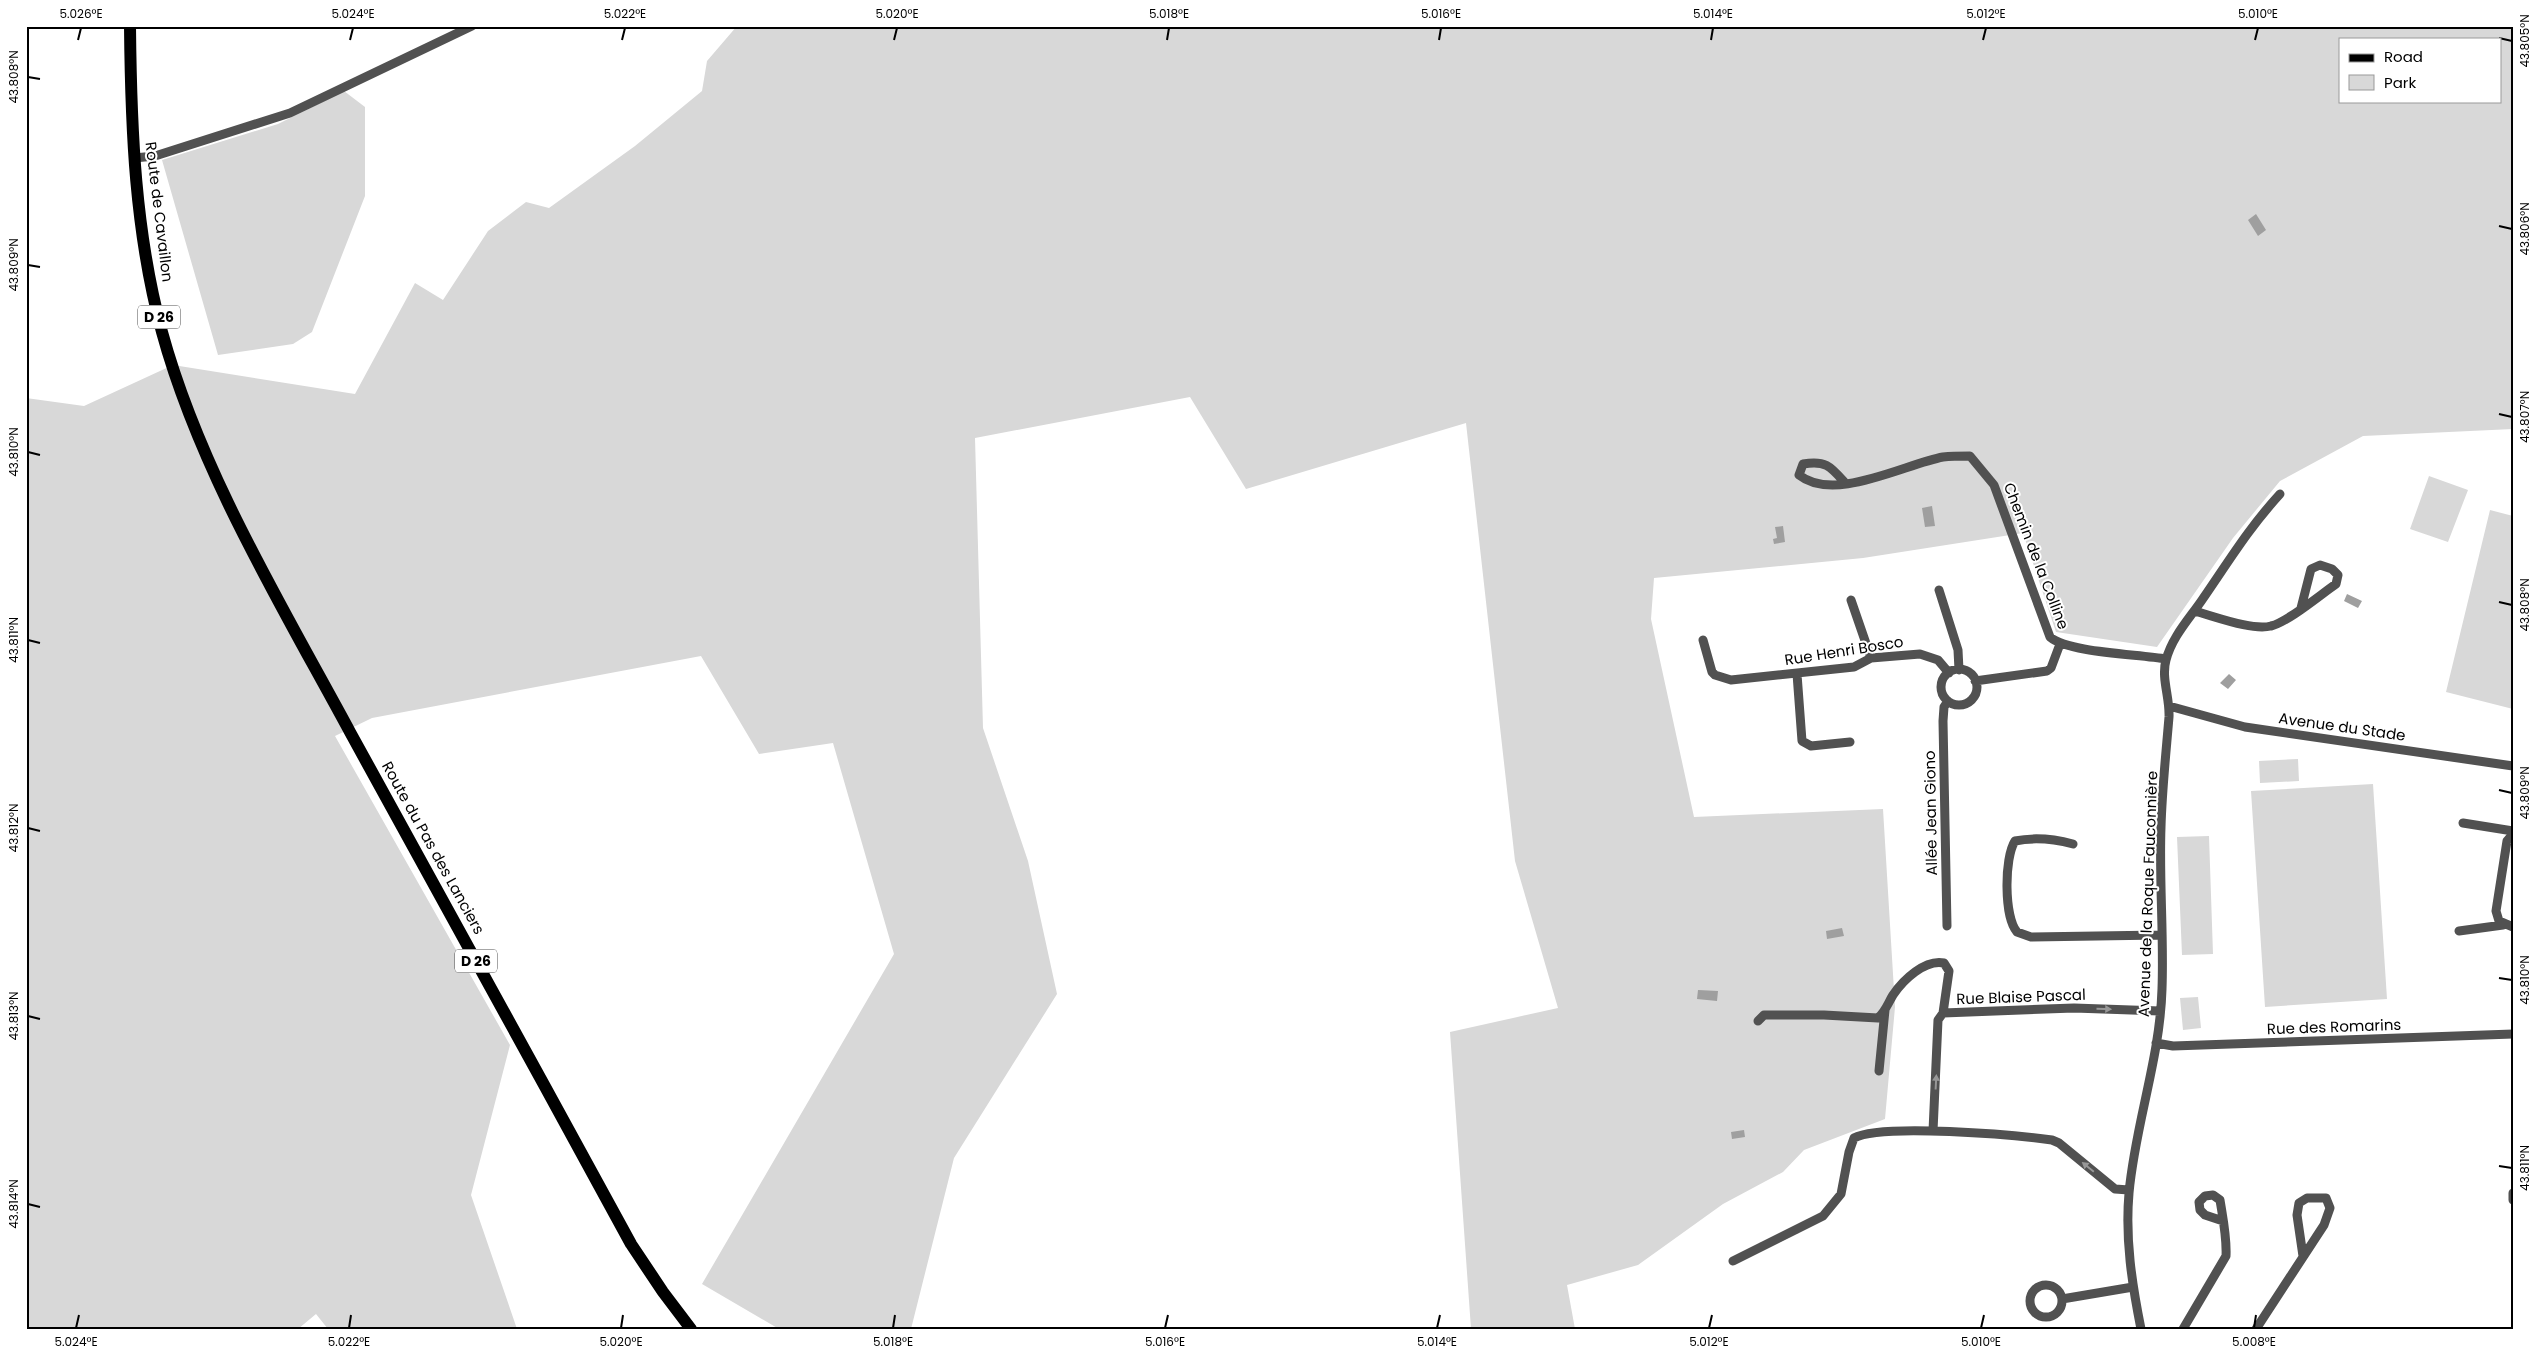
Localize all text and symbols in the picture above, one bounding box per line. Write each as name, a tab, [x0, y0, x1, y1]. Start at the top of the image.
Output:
text: 5.026°E	[59, 5, 103, 22]
text: 5.024°E	[331, 5, 375, 22]
text: 5.022°E	[604, 5, 646, 22]
text: 5.020°E	[875, 5, 919, 22]
text: 5.018°E	[1149, 5, 1189, 22]
text: 5.016°E	[1421, 5, 1461, 22]
text: 5.014°E	[1693, 5, 1733, 22]
text: 5.012°E	[1966, 5, 2006, 22]
text: 5.010°E	[2238, 5, 2278, 22]
text: 43.805°N	[2516, 14, 2533, 68]
legend	[2339, 38, 2502, 102]
text: Road	[2384, 46, 2423, 67]
text: 43.808°N	[5, 50, 22, 104]
text: Park	[2384, 72, 2416, 93]
street label: Route de Cavaillon	[140, 141, 179, 283]
text: 43.806°N	[2516, 202, 2533, 256]
text: 43.809°N	[5, 238, 22, 292]
road number: D 26	[138, 306, 180, 328]
text: 43.807°N	[2516, 391, 2533, 443]
text: 43.810°N	[5, 427, 22, 477]
street label: Chemin de la Colline	[1999, 479, 2074, 632]
text: 43.808°N	[2516, 578, 2533, 632]
text: 43.811°N	[5, 617, 22, 663]
street label: Rue Henri Bosco	[1783, 631, 1905, 670]
street label: Avenue du Stade	[2277, 707, 2407, 746]
street label: Allée Jean Giono	[1919, 750, 1942, 876]
street label: Route du Pas des Lanciers	[377, 758, 490, 938]
text: 43.809°N	[2516, 766, 2533, 820]
street label: Avenue de la Roque Fauconnière	[2133, 770, 2162, 1018]
text: 43.812°N	[5, 804, 22, 852]
road number: D 26	[455, 949, 497, 972]
text: 43.810°N	[2516, 955, 2533, 1005]
street label: Rue Blaise Pascal	[1956, 984, 2086, 1009]
text: 43.813°N	[5, 992, 22, 1040]
one-way arrow	[2097, 1005, 2113, 1013]
street label: Rue des Romarins	[2266, 1014, 2402, 1039]
one-way arrow	[1932, 1074, 1940, 1090]
text: 43.811°N	[2516, 1145, 2533, 1191]
one-way arrow	[2082, 1162, 2095, 1173]
text: 43.814°N	[5, 1179, 22, 1229]
text: 5.024°E	[54, 1333, 98, 1350]
text: 5.022°E	[328, 1333, 370, 1350]
text: 5.020°E	[599, 1333, 643, 1350]
text: 5.018°E	[873, 1333, 913, 1350]
text: 5.016°E	[1145, 1333, 1185, 1350]
text: 5.014°E	[1417, 1333, 1457, 1350]
text: 5.012°E	[1689, 1333, 1729, 1350]
text: 5.010°E	[1961, 1333, 2001, 1350]
text: 5.008°E	[2232, 1333, 2276, 1350]

